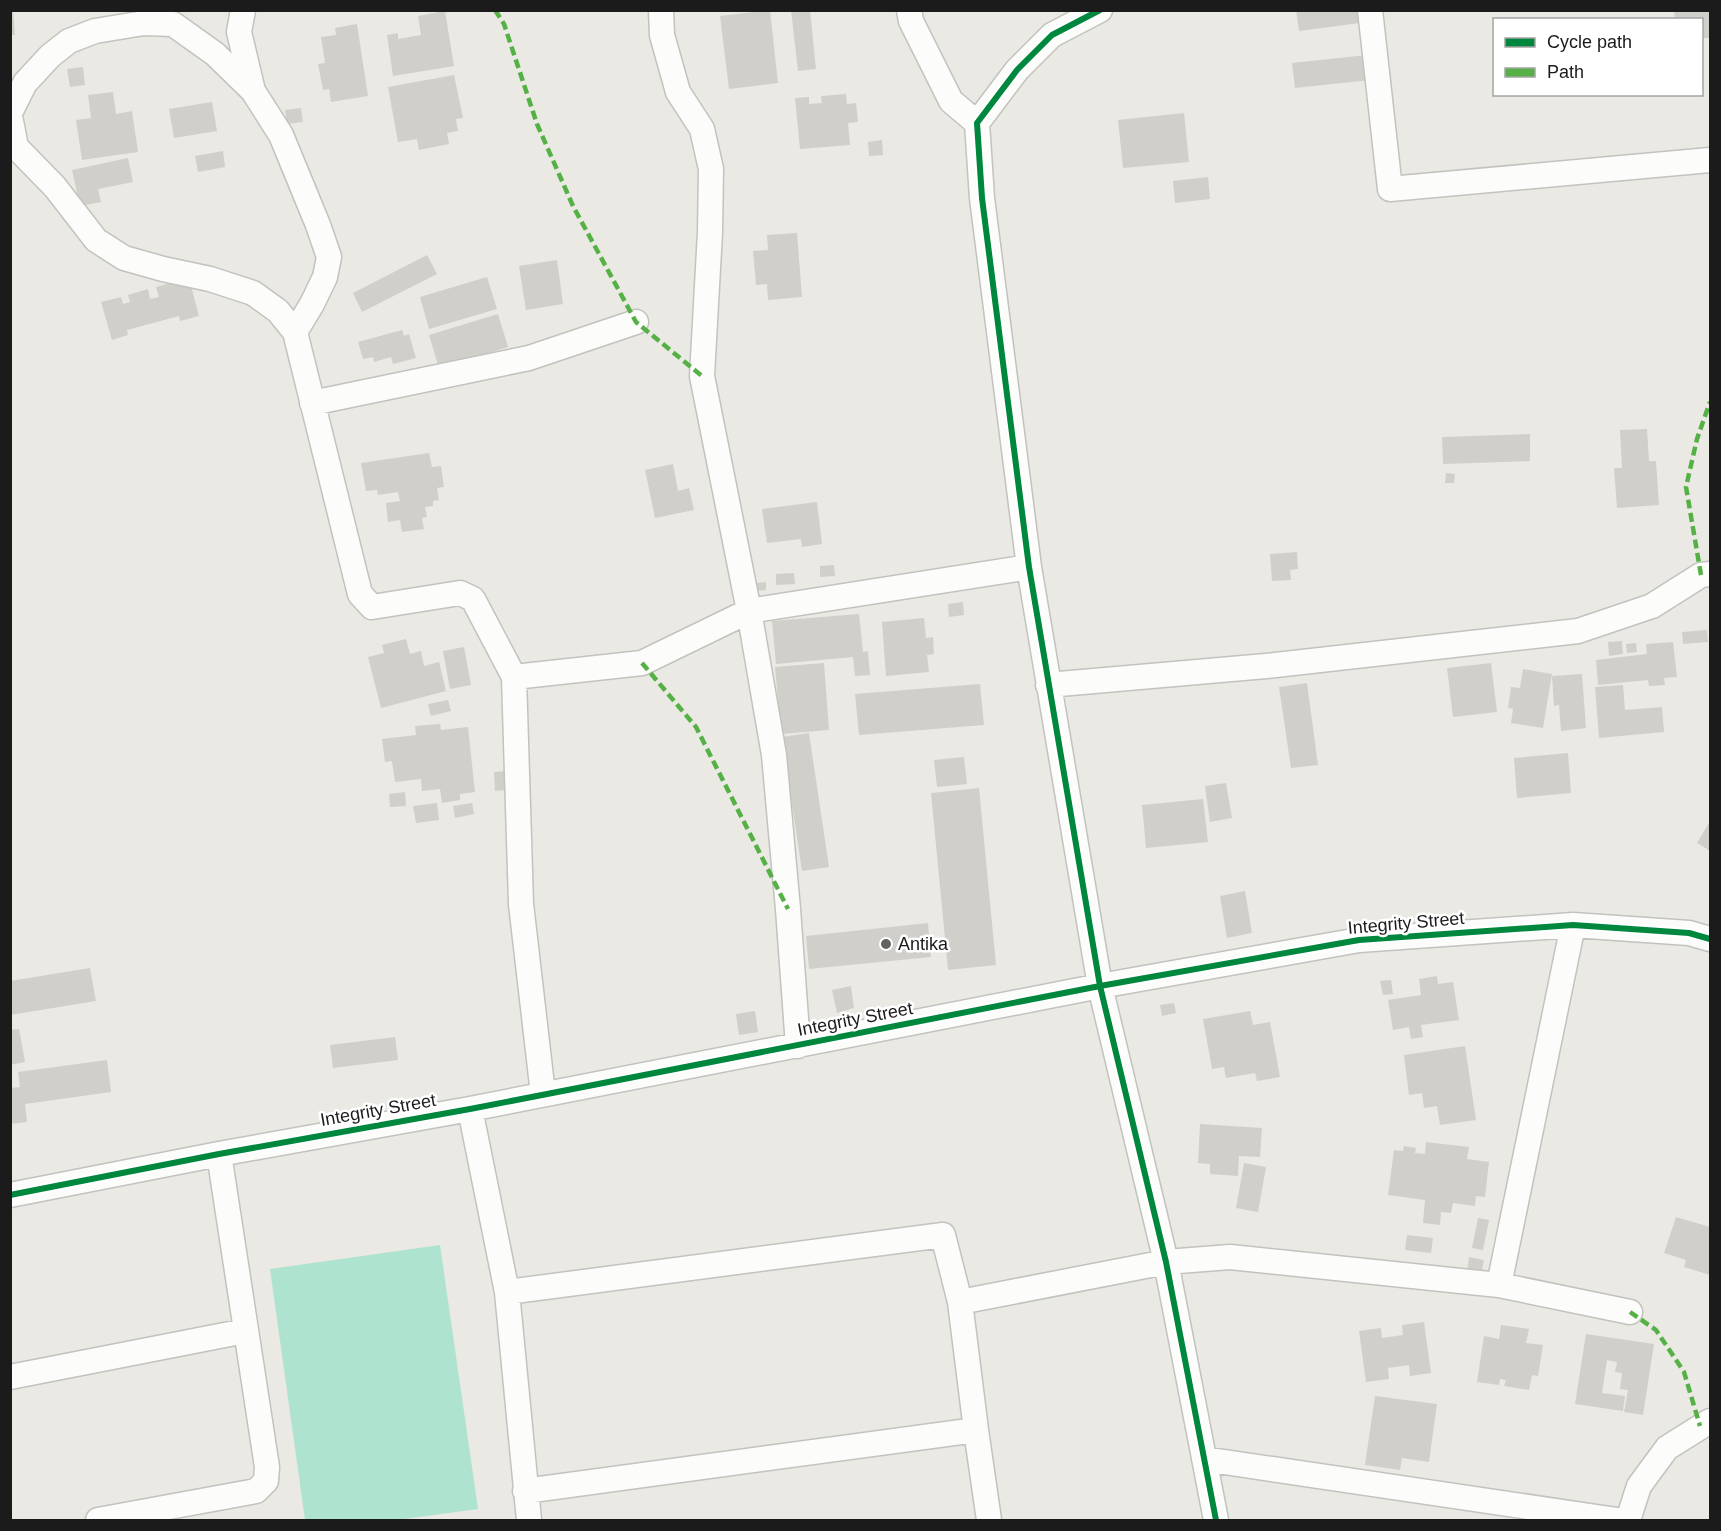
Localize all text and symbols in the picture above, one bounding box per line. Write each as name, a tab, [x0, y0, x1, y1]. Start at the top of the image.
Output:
legend	[1493, 18, 1703, 96]
text: Cycle path	[1547, 32, 1632, 52]
text: Path	[1547, 62, 1584, 82]
street label: Integrity Street	[1347, 908, 1465, 938]
place label: Antika	[898, 934, 949, 954]
marker: Antika	[879, 937, 893, 951]
street label: Integrity Street	[796, 998, 914, 1040]
street label: Integrity Street	[319, 1090, 437, 1130]

